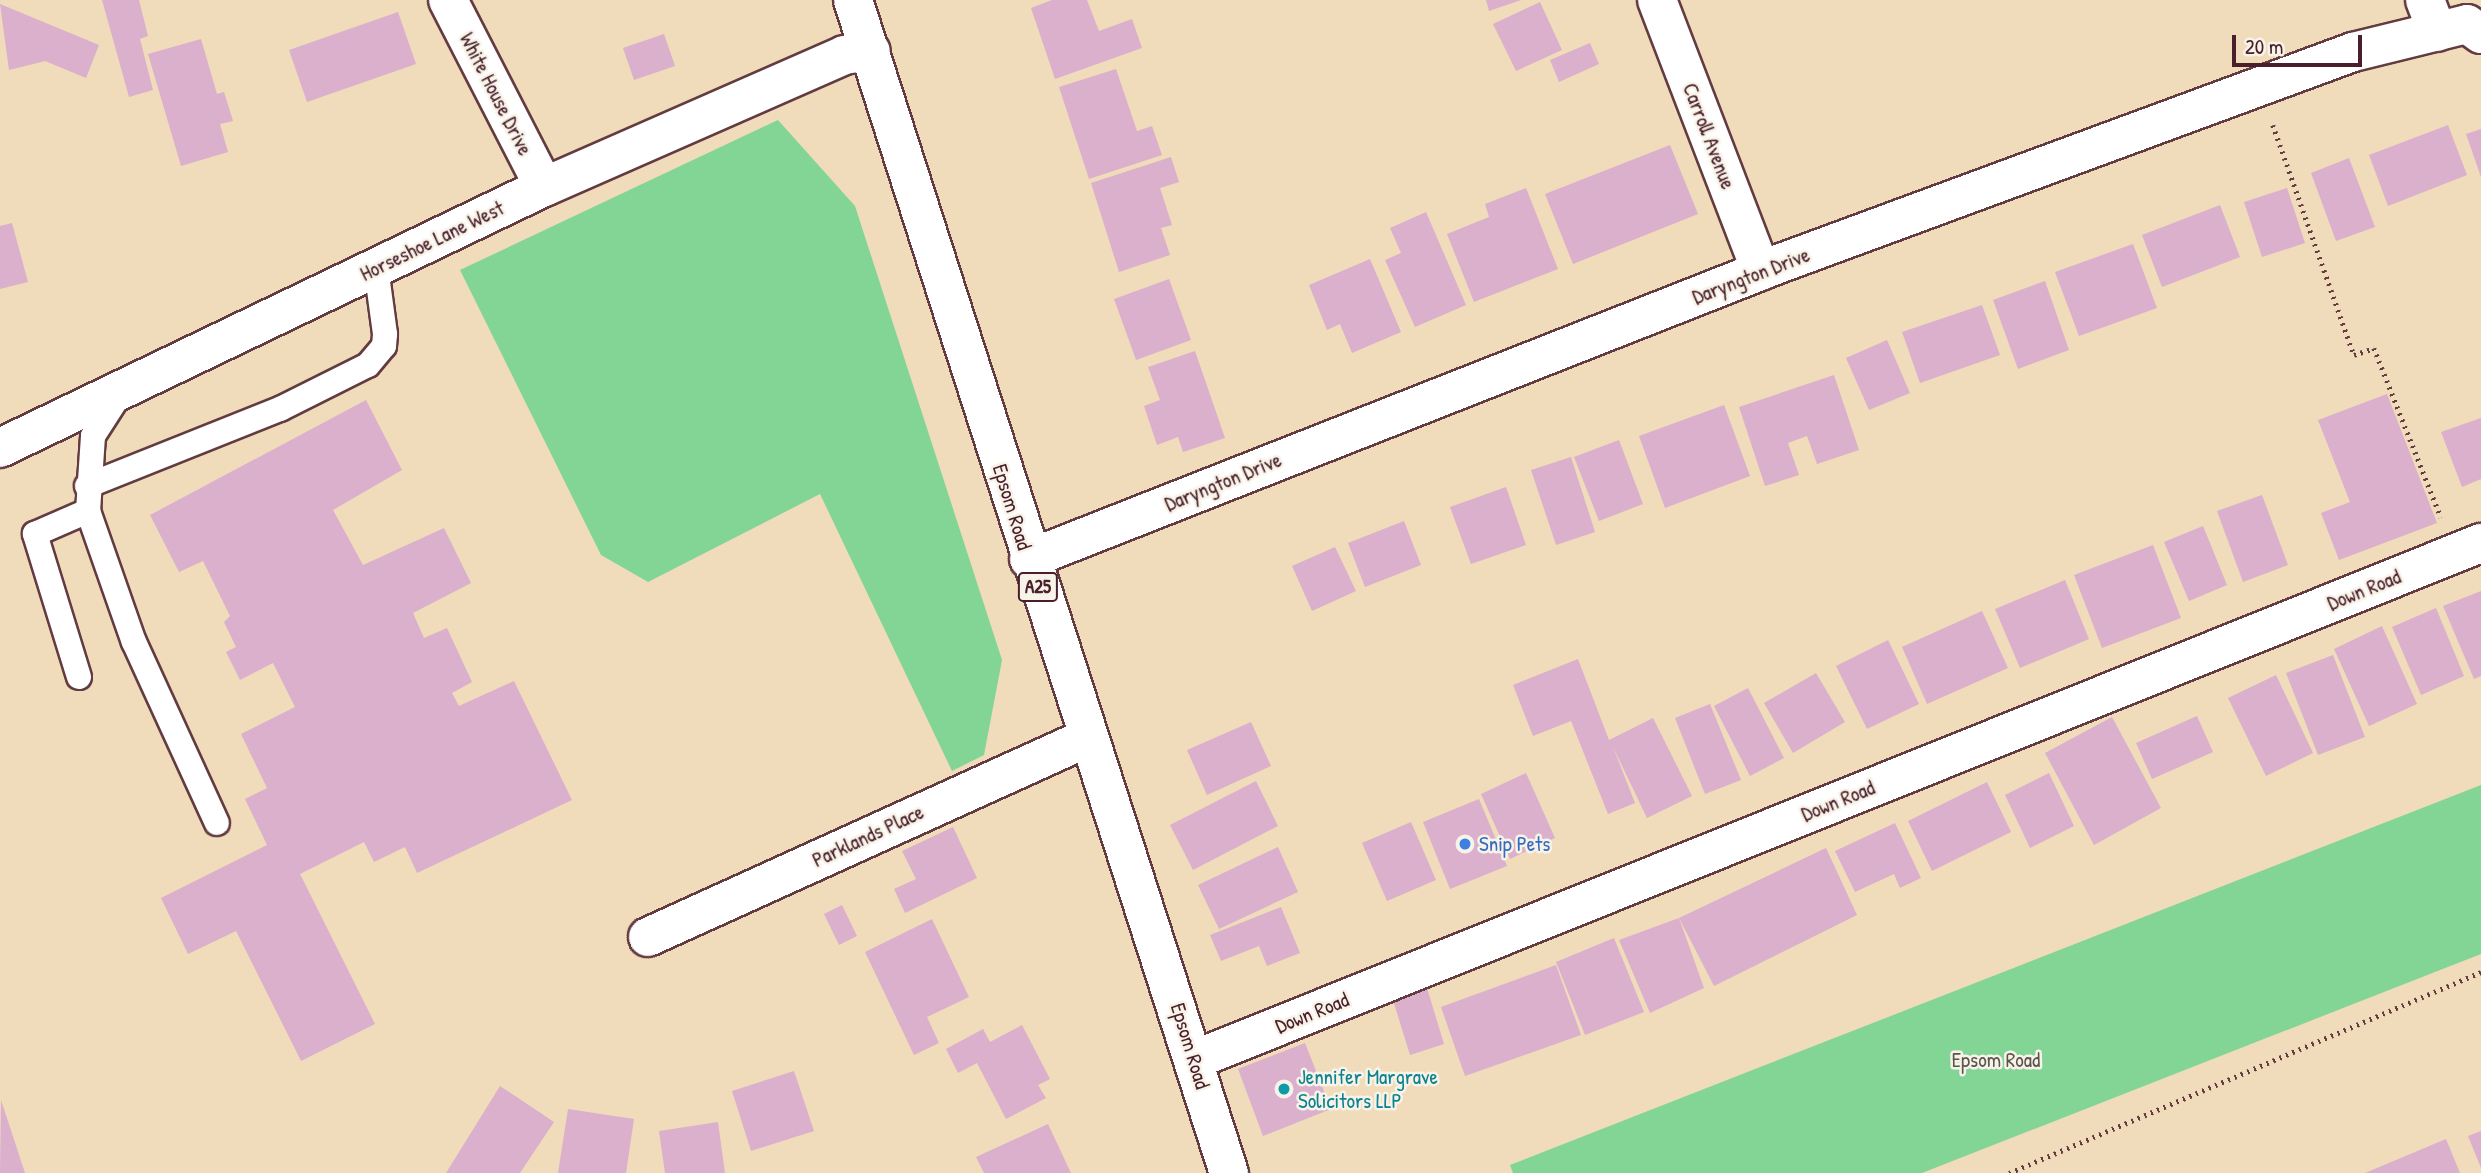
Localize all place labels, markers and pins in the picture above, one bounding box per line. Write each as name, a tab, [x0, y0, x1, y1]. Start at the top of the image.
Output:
place label: Snip Pets	[1479, 831, 1550, 857]
marker: Snip Pets	[1457, 836, 1473, 852]
place label: Jennifer Margrave Solicitors LLP	[1298, 1064, 1438, 1114]
marker: Jennifer Margrave Solicitors LLP	[1276, 1081, 1292, 1097]

